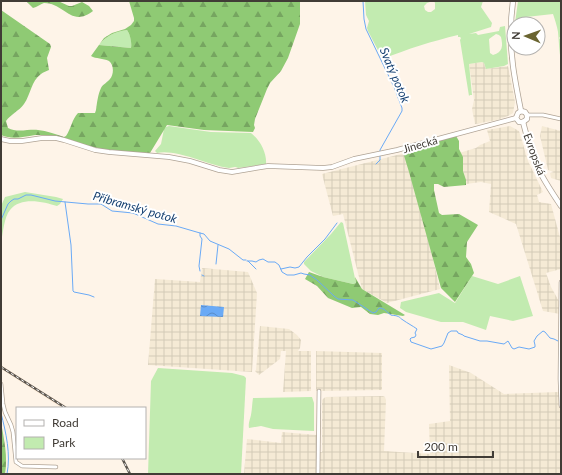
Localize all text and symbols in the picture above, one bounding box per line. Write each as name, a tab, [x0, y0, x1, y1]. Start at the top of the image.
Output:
north arrow	[506, 16, 546, 56]
text: N	[509, 31, 522, 40]
water label: Svatý potok	[377, 45, 413, 105]
street label: Evropská	[521, 131, 549, 177]
street label: Jinecká	[401, 133, 439, 155]
water label: Příbramský potok	[91, 188, 179, 226]
legend	[16, 407, 146, 459]
text: Road	[52, 415, 79, 430]
scale bar	[418, 433, 493, 459]
text: Park	[52, 435, 76, 450]
text: 200 m	[424, 439, 458, 454]

